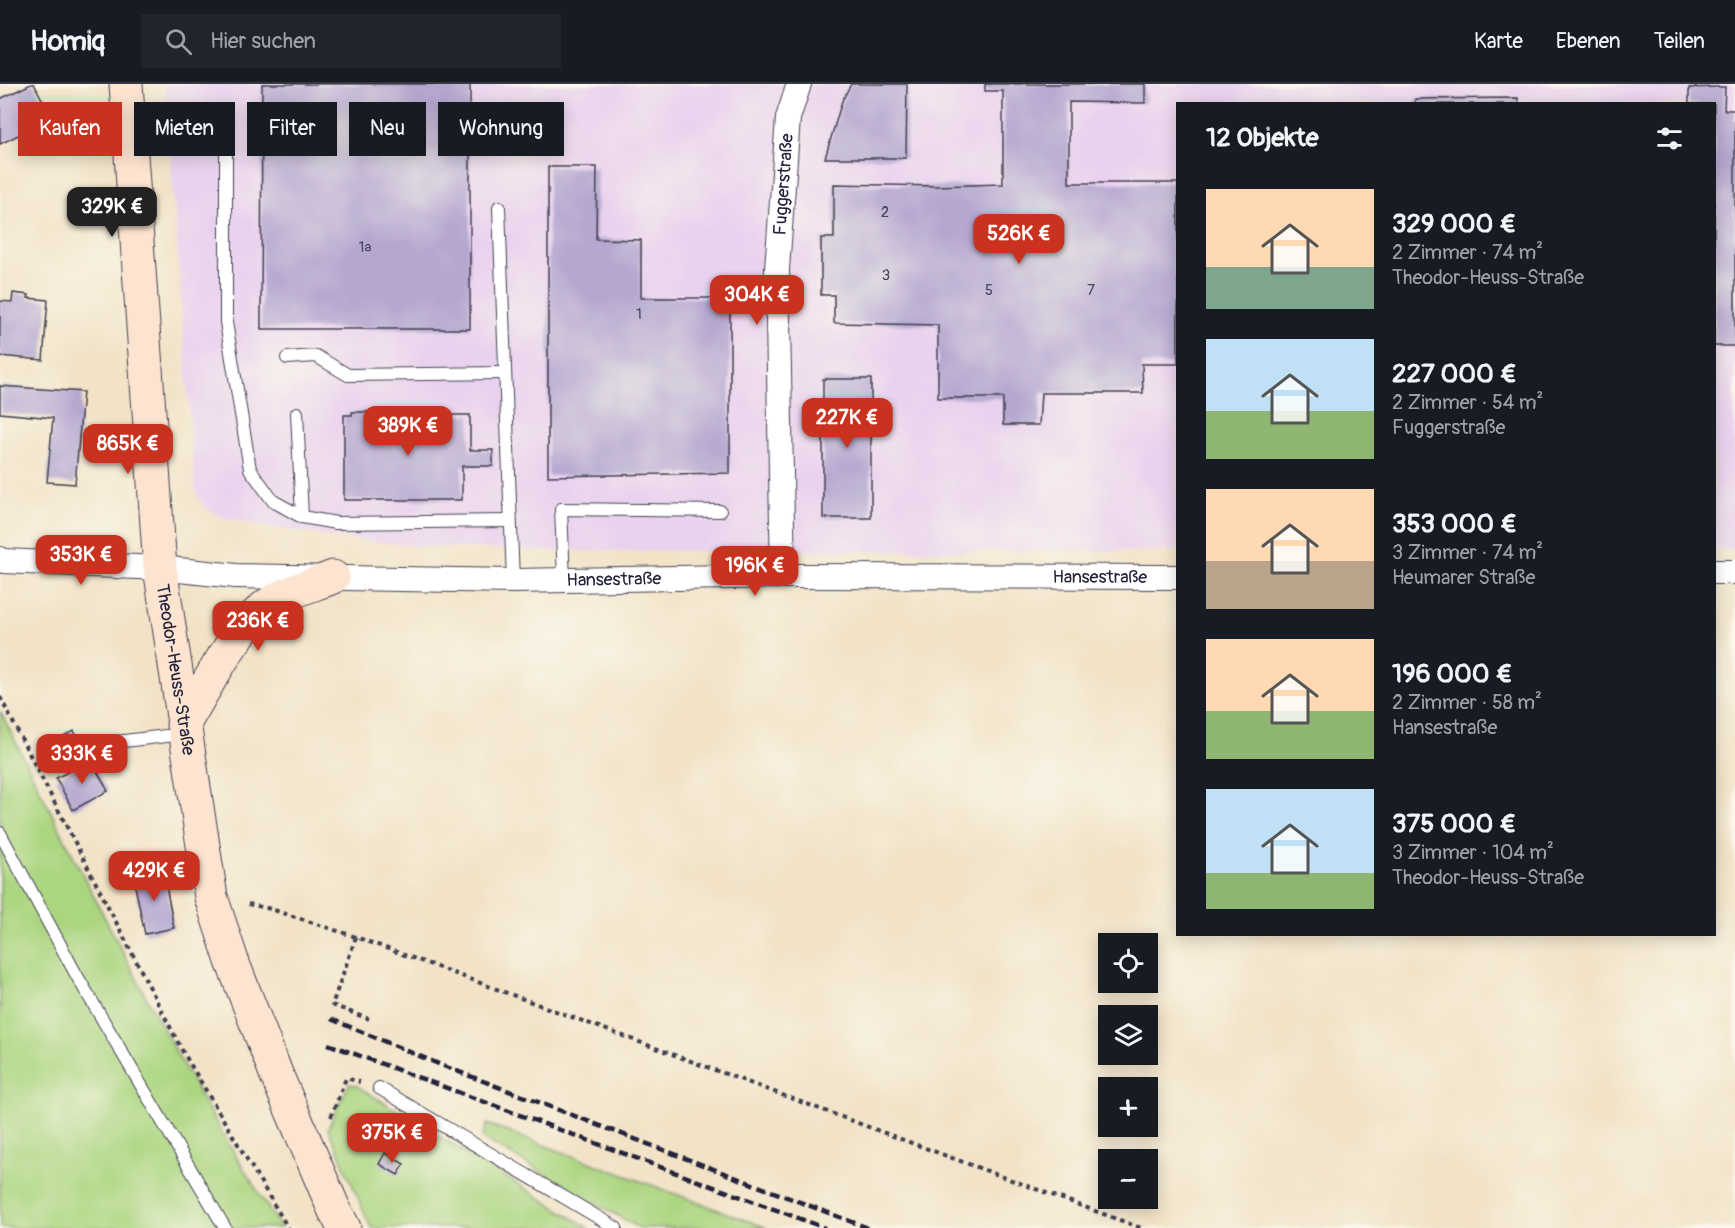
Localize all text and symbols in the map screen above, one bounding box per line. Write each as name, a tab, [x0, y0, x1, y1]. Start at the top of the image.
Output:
search box	[141, 14, 561, 68]
text: Homiq	[30, 24, 105, 59]
icon: search	[162, 25, 195, 58]
text: Hier suchen	[210, 27, 316, 55]
text: Karte	[1474, 28, 1523, 55]
text: Ebenen	[1556, 28, 1621, 55]
text: Teilen	[1654, 28, 1705, 55]
chip: Kaufen	[18, 102, 122, 156]
chip: Mieten	[134, 102, 235, 156]
chip: Filter	[247, 102, 337, 156]
chip: Neu	[349, 102, 426, 156]
chip: Wohnung	[438, 102, 564, 156]
text: 12 Objekte	[1206, 122, 1319, 154]
icon: filters	[1653, 122, 1686, 155]
street label: Fuggerstraße	[768, 132, 799, 236]
pin: 329K €	[63, 187, 161, 238]
text: 329K €	[81, 194, 143, 219]
house number: 2	[881, 203, 889, 222]
text: 329 000 €	[1392, 208, 1516, 240]
icon: home	[1254, 213, 1326, 285]
pin: 526K €	[970, 214, 1068, 265]
text: 526K €	[987, 221, 1051, 246]
house number: 1a	[359, 238, 371, 257]
text: 2 Zimmer · 74 m²	[1392, 240, 1543, 265]
text: Theodor-Heuss-Straße	[1392, 265, 1584, 290]
house number: 3	[882, 266, 890, 285]
pin: 304K €	[708, 275, 806, 326]
house number: 5	[985, 281, 993, 300]
house number: 7	[1087, 281, 1095, 300]
text: 304K €	[724, 282, 790, 307]
house number: 1	[636, 305, 642, 324]
text: 227 000 €	[1392, 358, 1517, 390]
icon: home	[1254, 363, 1326, 435]
text: 2 Zimmer · 54 m²	[1392, 390, 1543, 415]
pin: 227K €	[798, 398, 896, 449]
text: 227K €	[816, 405, 878, 430]
pin: 389K €	[359, 406, 457, 457]
text: 389K €	[377, 413, 439, 438]
text: Fuggerstraße	[1392, 415, 1505, 440]
pin: 865K €	[79, 424, 177, 475]
text: 865K €	[97, 431, 159, 456]
text: 353 000 €	[1392, 508, 1517, 540]
icon: home	[1254, 513, 1326, 585]
pin: 353K €	[32, 535, 130, 586]
text: 3 Zimmer · 74 m²	[1392, 540, 1543, 565]
text: 353K €	[50, 542, 112, 567]
pin: 196K €	[706, 546, 804, 597]
text: 196K €	[725, 553, 785, 578]
text: Heumarer Straße	[1392, 565, 1535, 590]
street label: Hansestraße	[1052, 566, 1147, 589]
street label: Hansestraße	[566, 567, 662, 592]
street label: Theodor-Heuss-Straße	[151, 582, 200, 757]
pin: 236K €	[209, 601, 307, 652]
text: 236K €	[227, 608, 289, 633]
text: 196 000 €	[1392, 658, 1512, 690]
icon: home	[1254, 663, 1326, 735]
text: 2 Zimmer · 58 m²	[1392, 690, 1542, 715]
text: Hansestraße	[1392, 715, 1497, 740]
pin: 333K €	[33, 734, 131, 785]
text: 333K €	[50, 741, 114, 766]
text: 375 000 €	[1392, 808, 1516, 840]
icon: home	[1254, 813, 1326, 885]
text: 3 Zimmer · 104 m²	[1392, 840, 1554, 865]
pin: 429K €	[105, 851, 203, 902]
text: 429K €	[123, 858, 185, 883]
text: Theodor-Heuss-Straße	[1392, 865, 1584, 890]
map controls	[1098, 933, 1158, 1209]
button: locate	[1098, 933, 1158, 993]
button: layers	[1098, 1005, 1158, 1065]
button: +	[1098, 1077, 1158, 1137]
pin: 375K €	[343, 1113, 441, 1164]
text: 375K €	[361, 1120, 423, 1145]
button: −	[1098, 1149, 1158, 1209]

